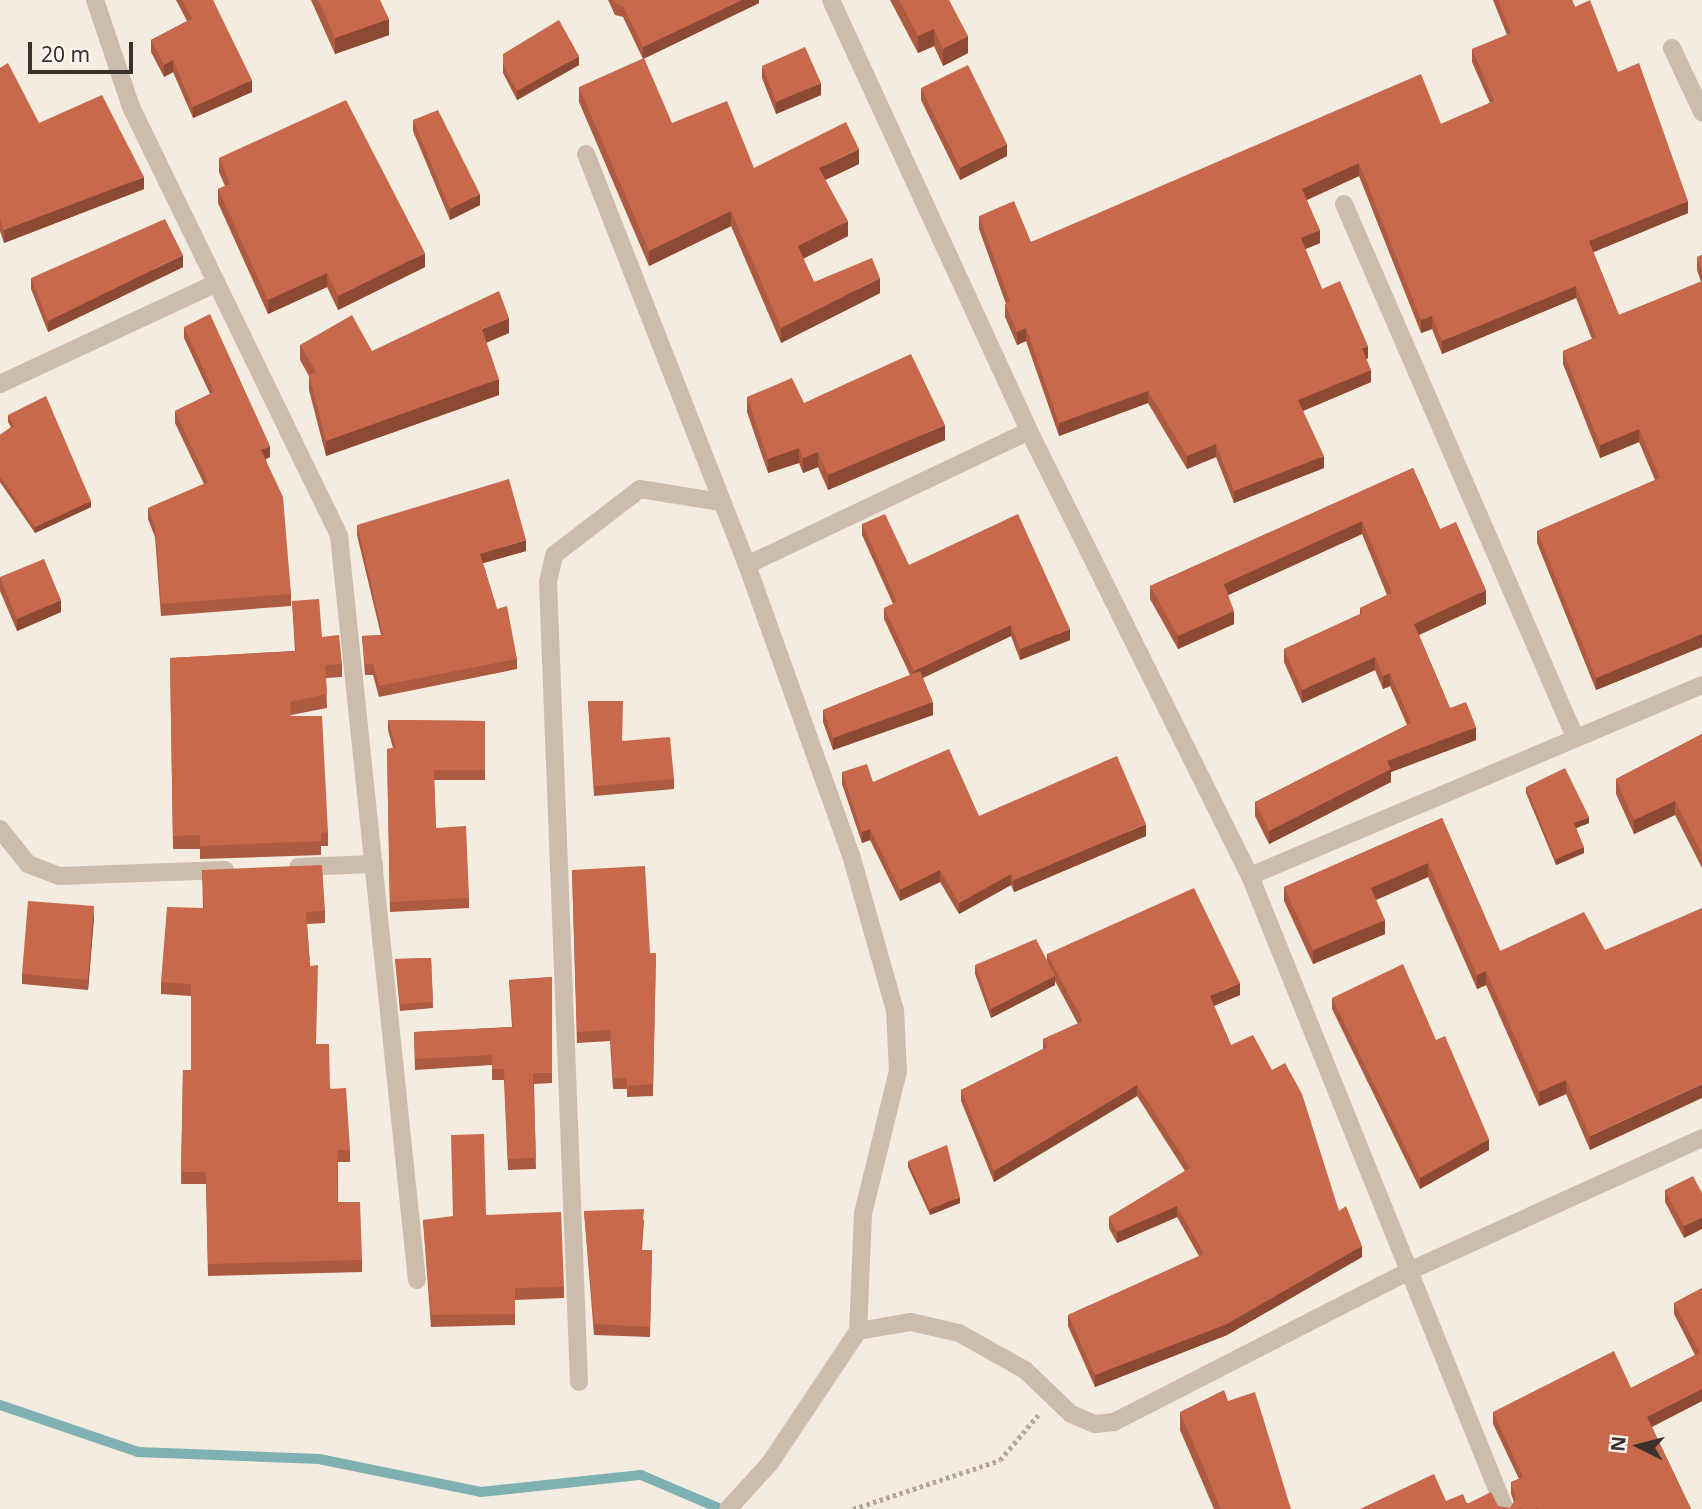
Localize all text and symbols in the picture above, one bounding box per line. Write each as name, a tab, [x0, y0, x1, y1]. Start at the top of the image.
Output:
scale bar	[32, 28, 136, 72]
text: 20 m	[41, 40, 90, 68]
north arrow	[1604, 1411, 1674, 1481]
text: N	[1604, 1435, 1632, 1453]

